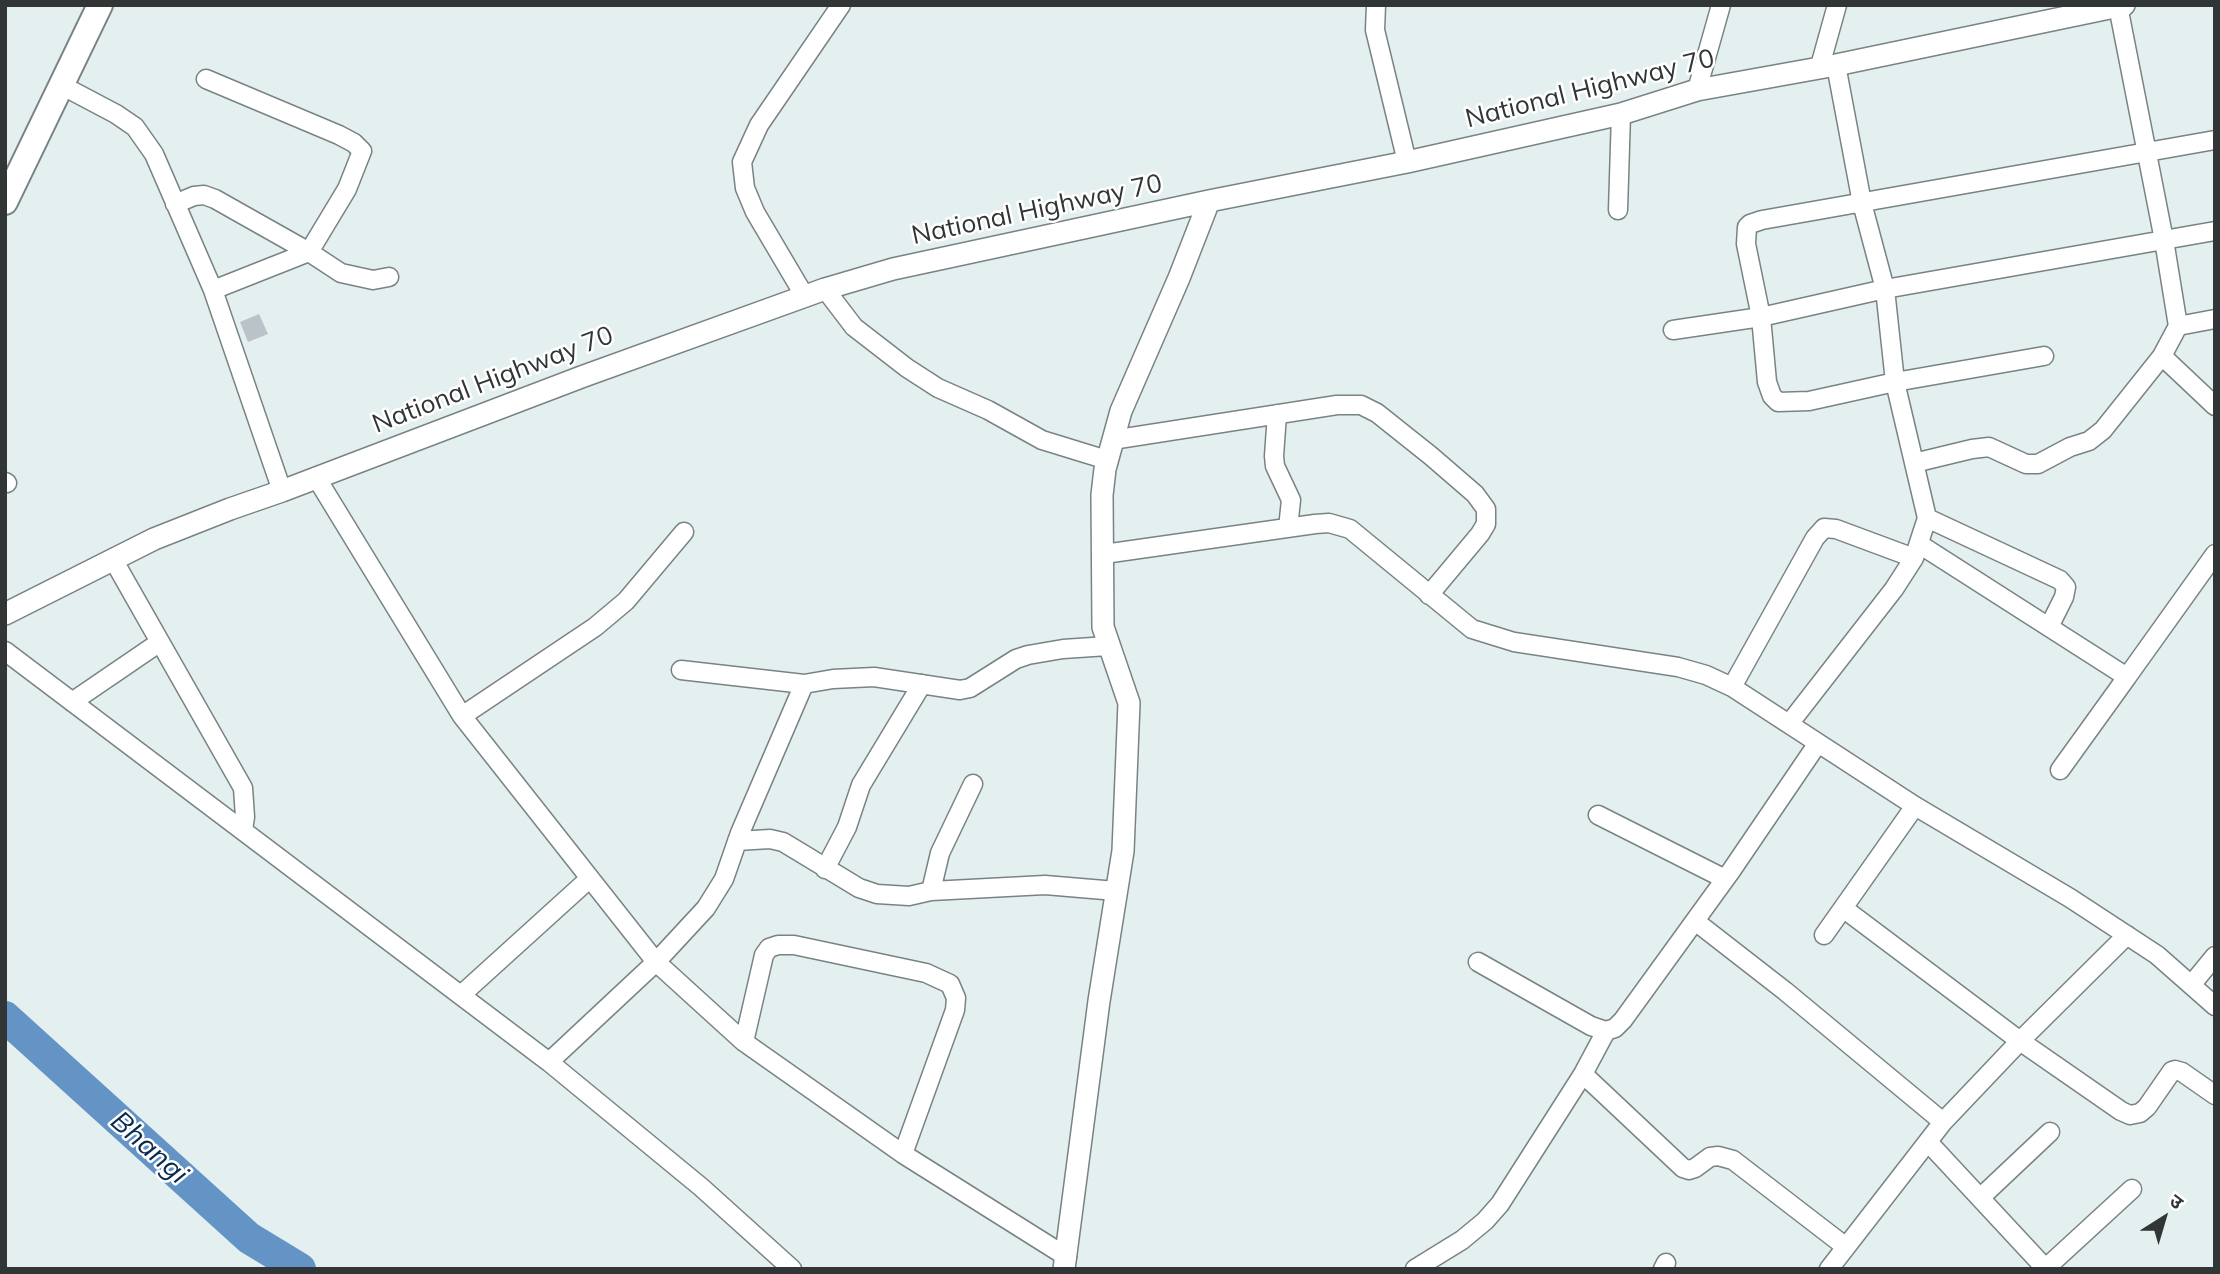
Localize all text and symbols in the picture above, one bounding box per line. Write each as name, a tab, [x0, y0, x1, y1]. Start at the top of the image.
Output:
street label: National Highway 70	[1462, 43, 1718, 135]
street label: National Highway 70	[909, 168, 1165, 252]
street label: National Highway 70	[368, 320, 618, 440]
water label: Bhangi	[103, 1105, 195, 1191]
north arrow	[2129, 1183, 2199, 1253]
text: उ	[2165, 1188, 2188, 1214]

